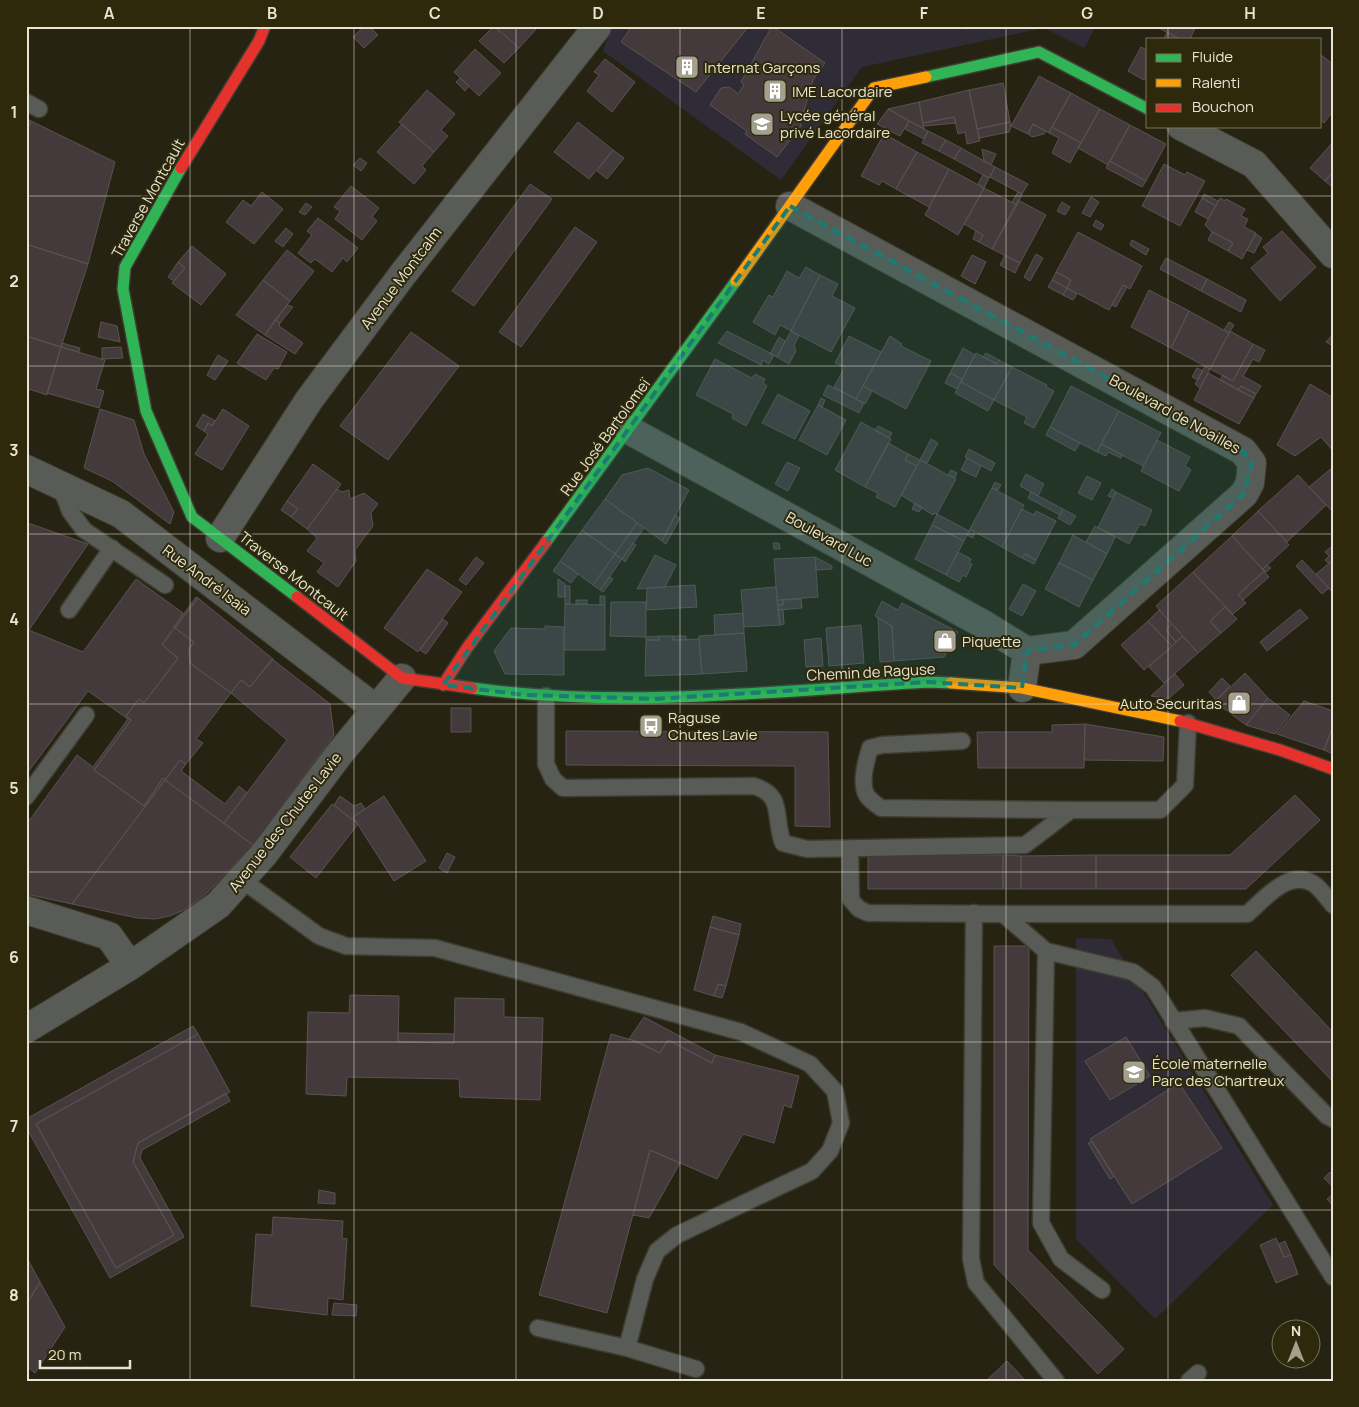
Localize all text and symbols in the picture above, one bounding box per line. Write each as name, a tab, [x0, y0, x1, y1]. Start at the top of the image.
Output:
text: A	[104, 2, 115, 24]
text: B	[267, 2, 277, 24]
text: C	[429, 2, 441, 24]
text: D	[592, 2, 604, 24]
text: E	[756, 2, 766, 24]
text: F	[920, 2, 929, 24]
text: G	[1081, 2, 1093, 24]
text: H	[1244, 2, 1256, 24]
legend	[1146, 38, 1322, 128]
text: Fluide	[1192, 46, 1233, 67]
building icon: Internat Garçons	[674, 54, 700, 80]
place label: Internat Garçons	[704, 57, 821, 78]
text: Ralenti	[1192, 72, 1240, 93]
building icon: IME Lacordaire	[762, 78, 788, 104]
place label: IME Lacordaire	[792, 81, 893, 102]
text: Bouchon	[1192, 96, 1254, 117]
text: 1	[10, 101, 18, 123]
place label: Lycée général privé Lacordaire	[780, 105, 890, 143]
school or university icon: Lycée général privé Lacordaire	[749, 111, 775, 137]
street label: Traverse Montcault	[107, 135, 189, 261]
street label: Avenue Montcalm	[356, 222, 446, 334]
text: 2	[9, 270, 19, 292]
street label: Boulevard de Noailles	[1106, 369, 1244, 459]
street label: Rue José Bartolomeï	[555, 374, 655, 500]
text: 3	[9, 439, 19, 461]
street label: Boulevard Luc	[782, 506, 876, 572]
street label: Traverse Montcault	[235, 527, 353, 625]
street label: Rue André Isaïa	[158, 540, 256, 620]
text: 4	[9, 608, 19, 630]
shop icon: Piquette	[932, 628, 958, 654]
place label: Piquette	[962, 631, 1021, 652]
street label: Chemin de Raguse	[806, 658, 936, 686]
shop icon: Auto Securitas	[1226, 690, 1252, 716]
place label: Auto Securitas	[1120, 693, 1222, 714]
place label: Raguse Chutes Lavie	[668, 707, 758, 745]
bus stop icon: Raguse Chutes Lavie	[638, 713, 664, 739]
street label: Avenue des Chutes Lavie	[224, 747, 346, 896]
text: 5	[9, 777, 19, 799]
text: 6	[9, 946, 19, 968]
place label: École maternelle Parc des Chartreux	[1152, 1053, 1284, 1091]
school or university icon: École maternelle Parc des Chartreux	[1121, 1059, 1147, 1085]
text: 7	[10, 1115, 18, 1137]
text: 8	[9, 1284, 19, 1306]
north arrow	[1272, 1320, 1322, 1370]
text: N	[1291, 1321, 1301, 1340]
scale bar	[40, 1337, 130, 1369]
text: 20 m	[48, 1344, 81, 1365]

